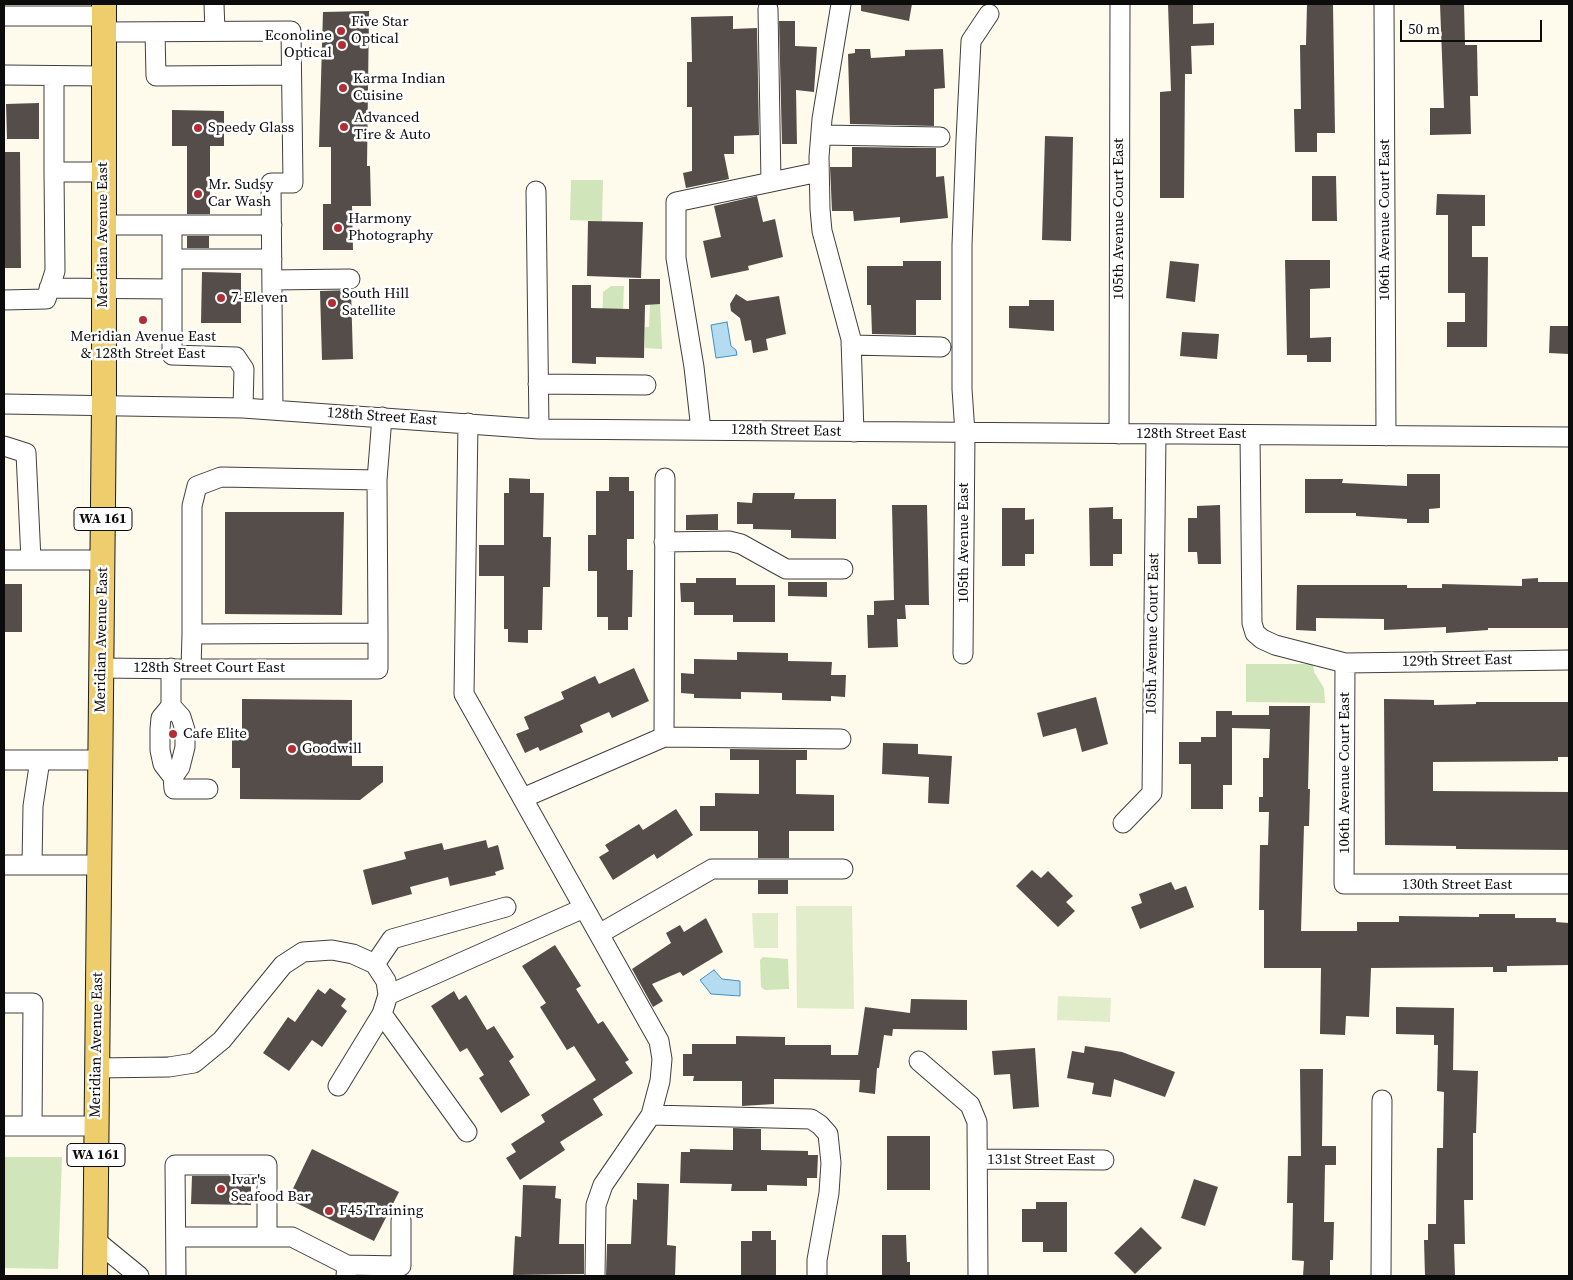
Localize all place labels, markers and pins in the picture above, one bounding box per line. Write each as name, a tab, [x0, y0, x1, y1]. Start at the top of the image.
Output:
place label: Five Star Optical	[351, 13, 408, 48]
marker: Five Star Optical	[335, 25, 347, 37]
place label: Econoline Optical	[265, 27, 332, 62]
marker: Econoline Optical	[336, 39, 348, 51]
place label: Karma Indian Cuisine	[353, 70, 446, 105]
marker: Karma Indian Cuisine	[337, 82, 349, 94]
place label: Advanced Tire & Auto	[354, 109, 431, 144]
place label: Speedy Glass	[208, 119, 294, 137]
marker: Advanced Tire & Auto	[338, 121, 350, 133]
marker: Speedy Glass	[192, 122, 204, 134]
place label: Mr. Sudsy Car Wash	[208, 176, 273, 211]
marker: Mr. Sudsy Car Wash	[192, 188, 204, 200]
place label: Harmony Photography	[348, 210, 433, 245]
marker: Harmony Photography	[332, 222, 344, 234]
place label: South Hill Satellite	[342, 285, 409, 320]
place label: 7-Eleven	[231, 289, 288, 307]
marker: 7-Eleven	[215, 292, 227, 304]
marker: South Hill Satellite	[326, 297, 338, 309]
marker: Meridian Avenue East & 128th Street East	[137, 314, 149, 326]
place label: Meridian Avenue East & 128th Street East	[70, 328, 216, 363]
place label: Cafe Elite	[183, 725, 247, 743]
marker: Cafe Elite	[167, 728, 179, 740]
place label: Goodwill	[302, 740, 362, 758]
marker: Goodwill	[286, 743, 298, 755]
place label: Ivar's Seafood Bar	[231, 1171, 311, 1206]
marker: Ivar's Seafood Bar	[215, 1183, 227, 1195]
place label: F45 Training	[339, 1202, 423, 1220]
marker: F45 Training	[323, 1205, 335, 1217]

